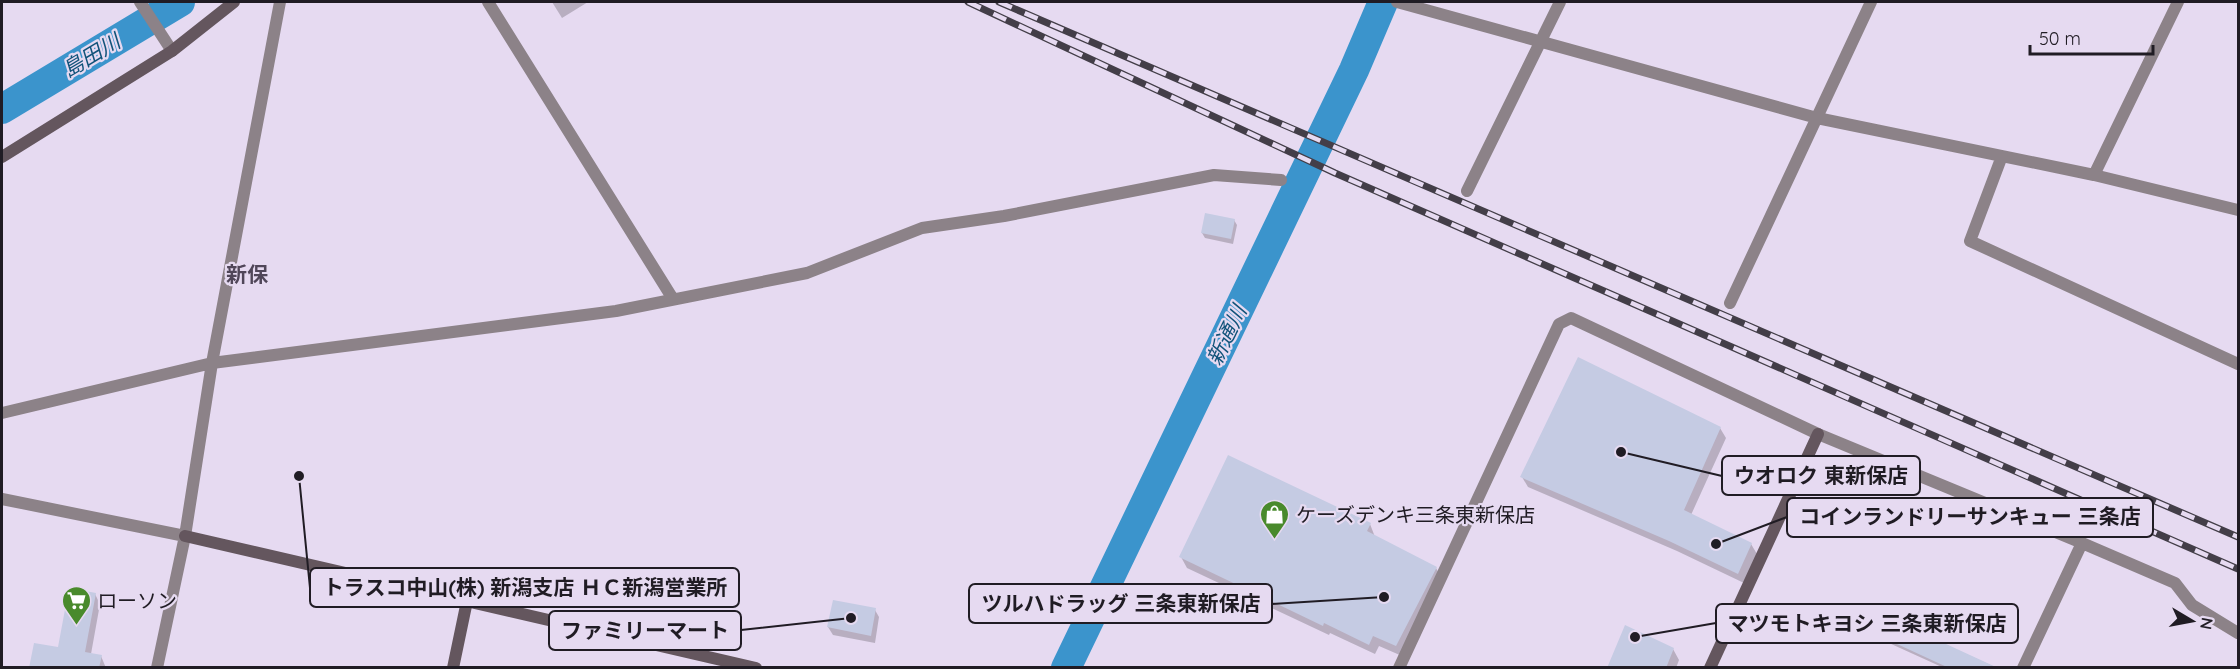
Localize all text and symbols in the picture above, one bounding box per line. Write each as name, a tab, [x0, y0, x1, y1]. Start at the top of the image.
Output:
scale bar	[2030, 18, 2153, 56]
water label: 島田川	[57, 27, 126, 82]
text: 50 m	[2039, 27, 2081, 50]
district label: 新保	[226, 261, 269, 287]
water label: 新通川	[1201, 299, 1252, 369]
callout: ウオロク 東新保店	[1722, 456, 1920, 495]
text: ウオロク 東新保店	[1734, 462, 1908, 488]
shop icon: ケーズデンキ三条東新保店	[1259, 498, 1291, 540]
callout: コインランドリーサンキュー 三条店	[1787, 498, 2153, 537]
place label: ケーズデンキ三条東新保店	[1296, 502, 1535, 527]
text: コインランドリーサンキュー 三条店	[1799, 503, 2141, 529]
callout: トラスコ中山(株) 新潟支店 ＨＣ新潟営業所	[310, 568, 739, 607]
text: トラスコ中山(株) 新潟支店 ＨＣ新潟営業所	[323, 574, 727, 600]
supermarket icon: ローソン	[60, 584, 92, 626]
callout: ツルハドラッグ 三条東新保店	[969, 584, 1272, 623]
place label: ローソン	[97, 588, 177, 613]
text: ツルハドラッグ 三条東新保店	[982, 590, 1260, 616]
north arrow	[2162, 591, 2222, 651]
callout: マツモトキヨシ 三条東新保店	[1716, 604, 2018, 643]
text: マツモトキヨシ 三条東新保店	[1728, 610, 2006, 636]
callout: ファミリーマート	[549, 611, 741, 650]
text: N	[2196, 616, 2218, 631]
text: ファミリーマート	[561, 617, 729, 643]

